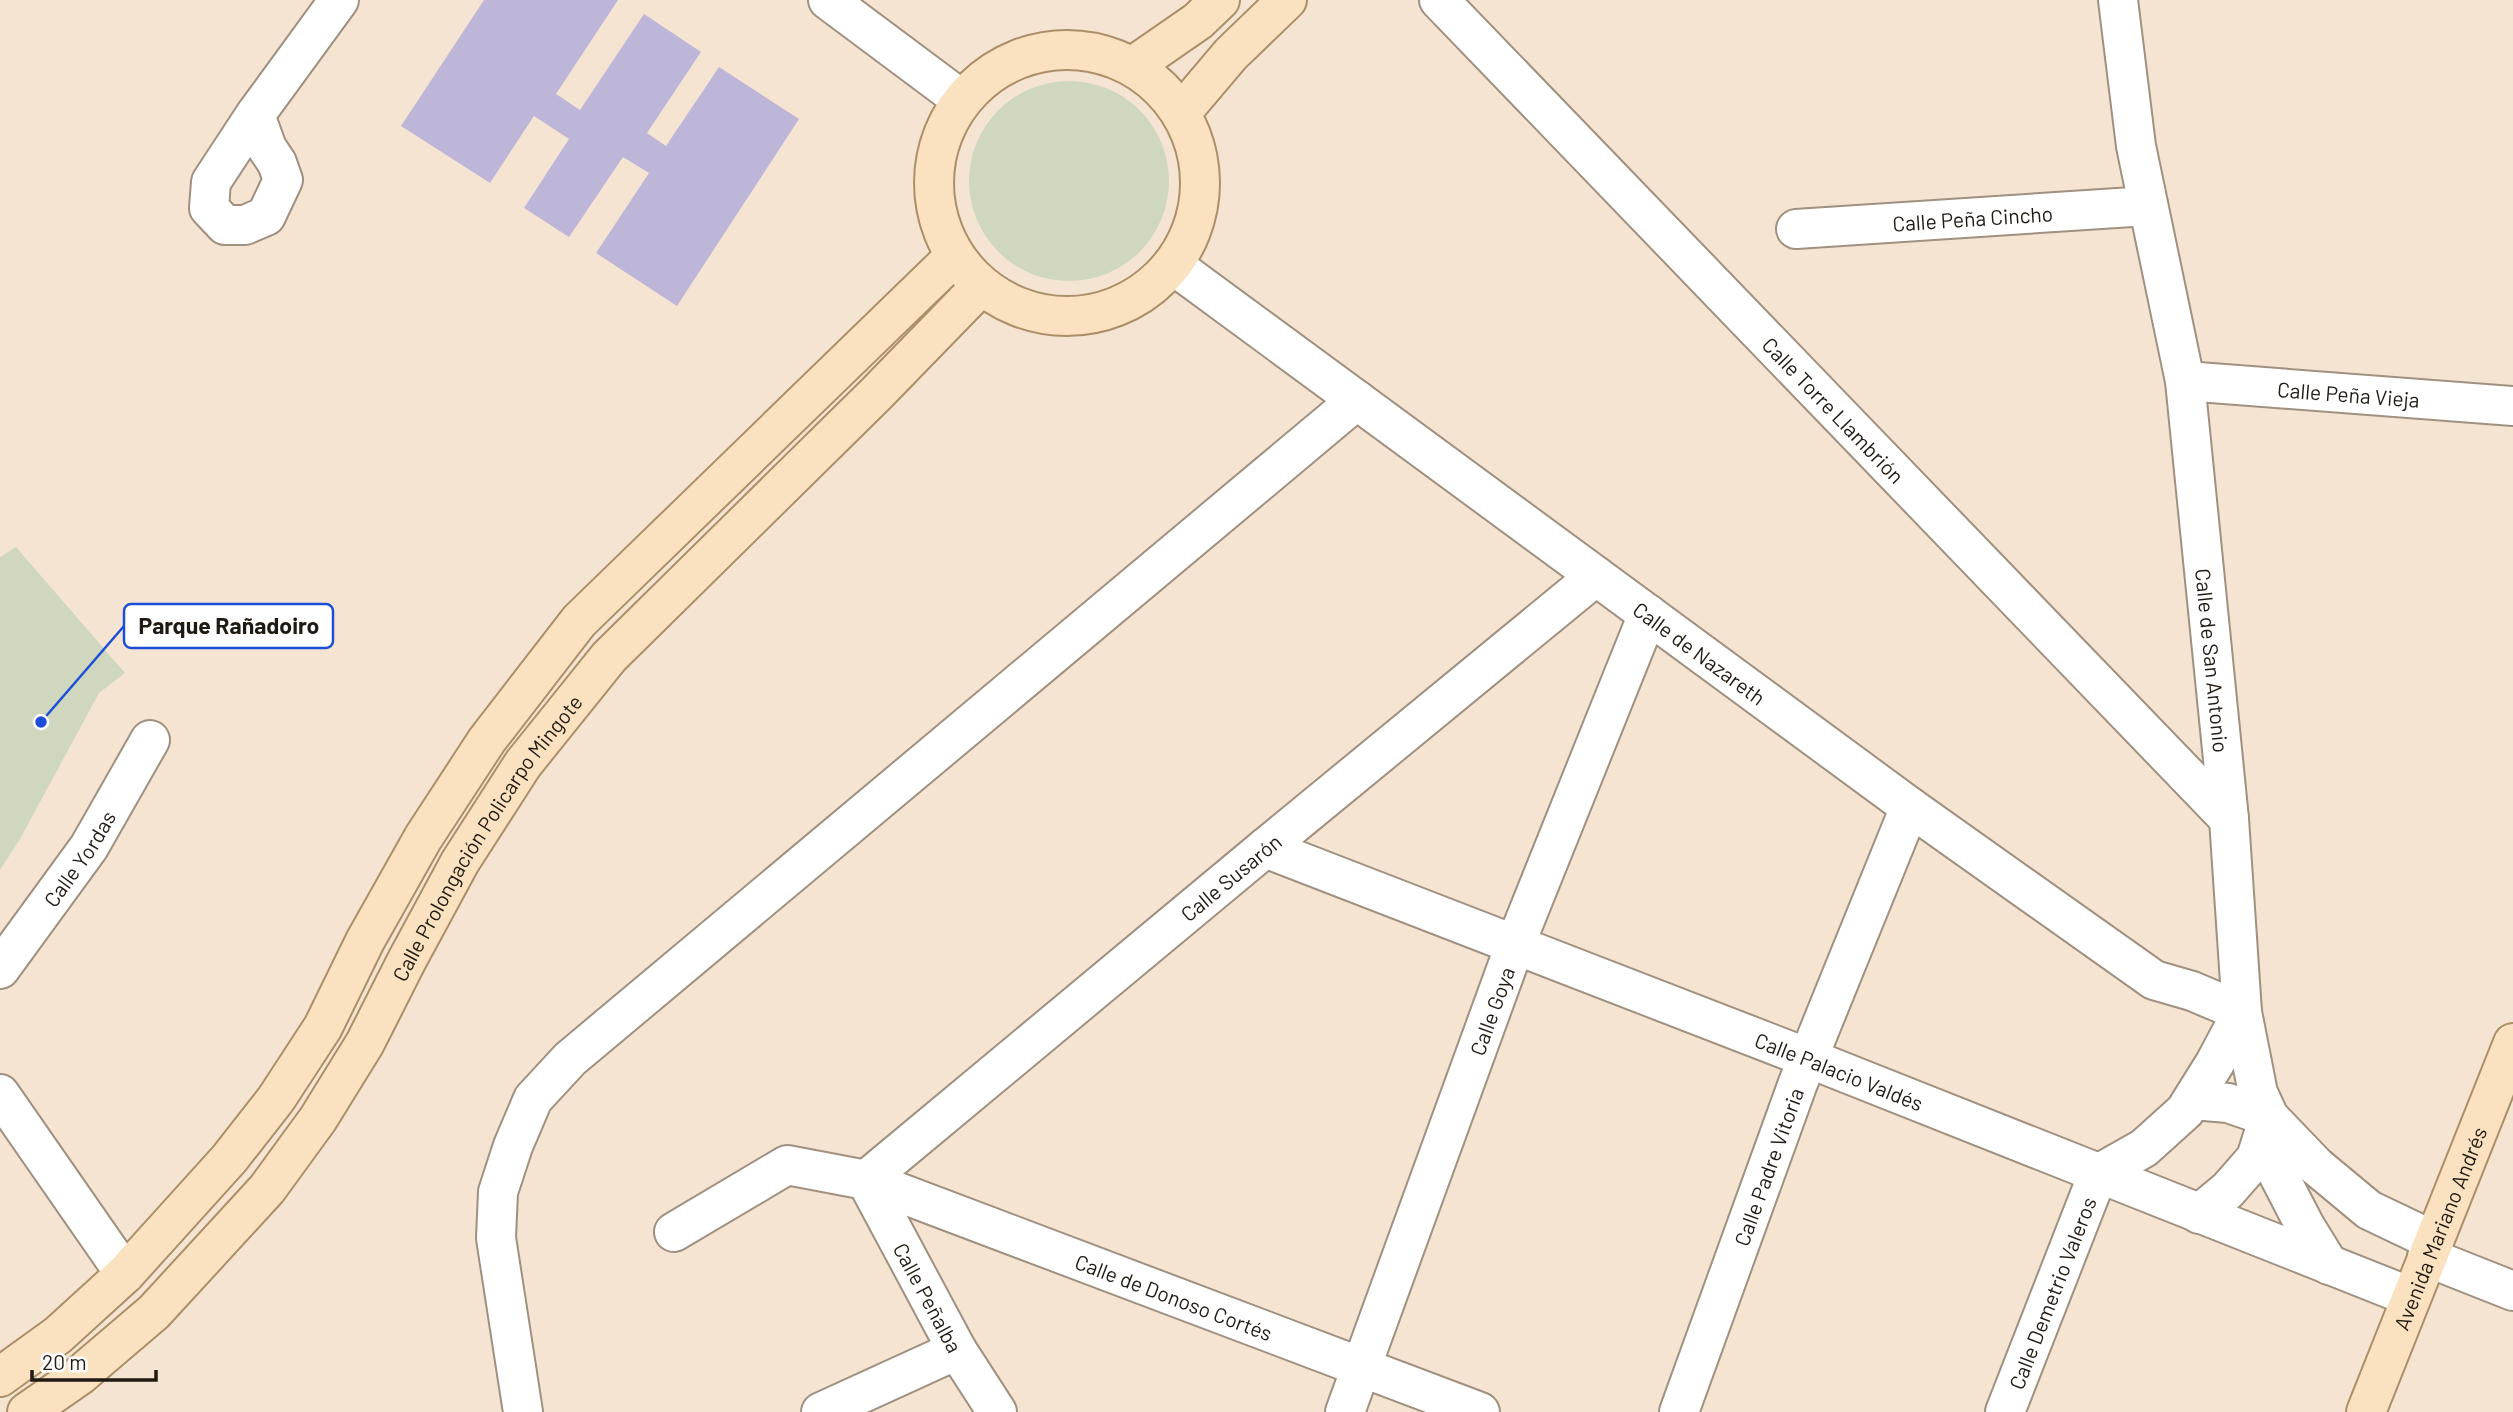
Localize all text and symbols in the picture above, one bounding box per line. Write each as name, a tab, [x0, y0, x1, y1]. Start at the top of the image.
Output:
street label: Calle Peña Cincho	[1892, 200, 2054, 235]
street label: Calle Torre Llambrión	[1758, 331, 1910, 488]
street label: Calle Peña Vieja	[2276, 376, 2421, 411]
street label: Calle de San Antonio	[2191, 567, 2235, 754]
street label: Calle de Nazareth	[1629, 596, 1771, 709]
callout: Parque Rañadoiro	[124, 604, 333, 648]
text: Parque Rañadoiro	[139, 611, 319, 639]
street label: Calle Prolongación Policarpo Mingote	[386, 689, 587, 985]
street label: Calle Yordas	[38, 806, 120, 911]
street label: Calle Susarón	[1175, 828, 1286, 926]
street label: Calle Goya	[1463, 963, 1519, 1059]
street label: Calle Palacio Valdés	[1752, 1026, 1927, 1115]
street label: Calle Padre Vitoria	[1728, 1084, 1808, 1249]
street label: Avenida Mariano Andrés	[2388, 1123, 2491, 1333]
street label: Calle Demetrio Valeros	[2003, 1193, 2100, 1393]
street label: Calle Peñalba	[889, 1238, 968, 1356]
street label: Calle de Donoso Cortés	[1072, 1248, 1276, 1345]
scale bar	[32, 1338, 156, 1382]
text: 20 m	[42, 1349, 87, 1374]

